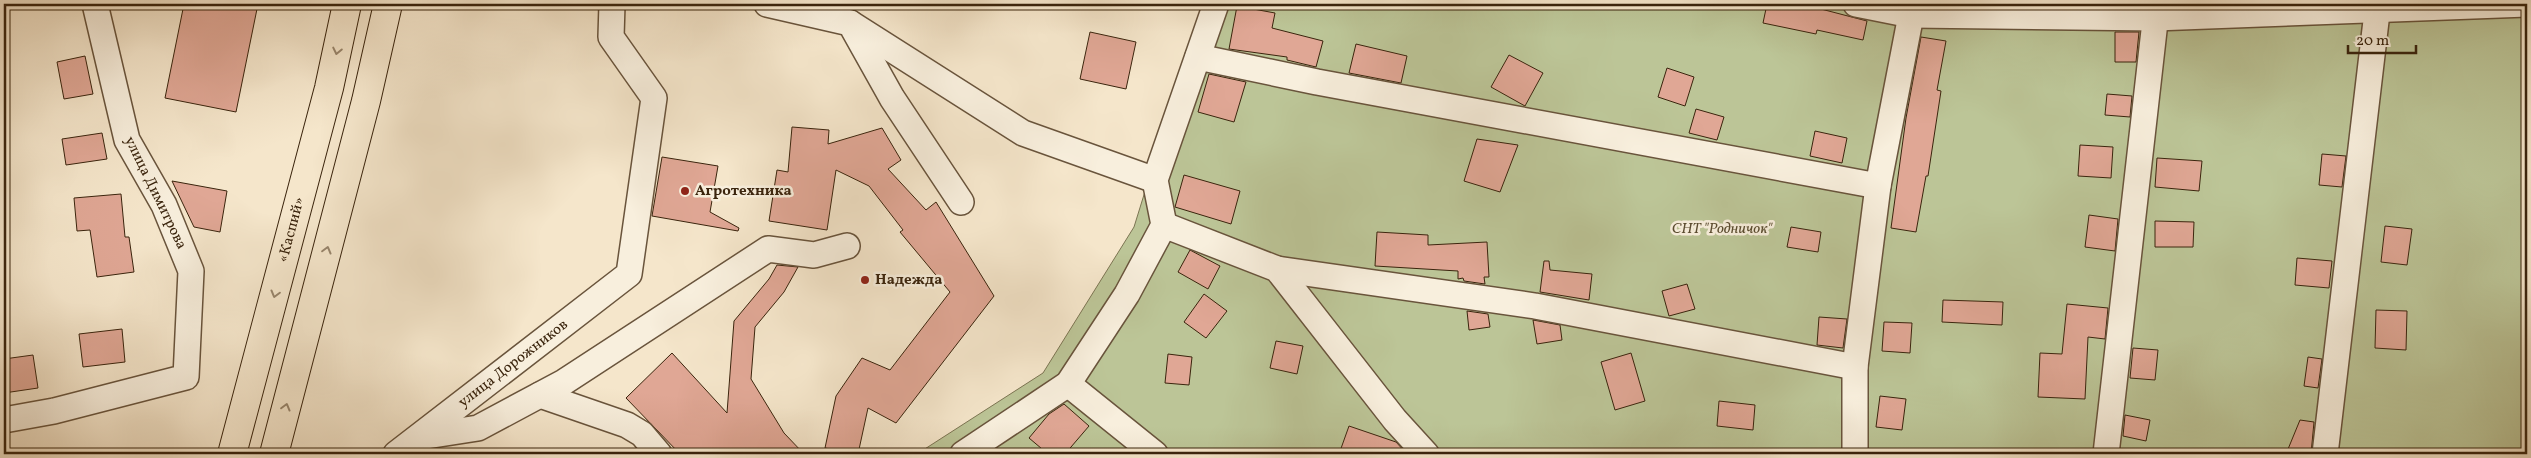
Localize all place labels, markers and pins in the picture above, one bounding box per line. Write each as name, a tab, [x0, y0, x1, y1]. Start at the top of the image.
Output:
place label: Агротехника	[695, 181, 792, 202]
marker: Агротехника	[679, 185, 691, 197]
place label: Надежда	[875, 270, 942, 291]
marker: Надежда	[859, 274, 871, 286]

